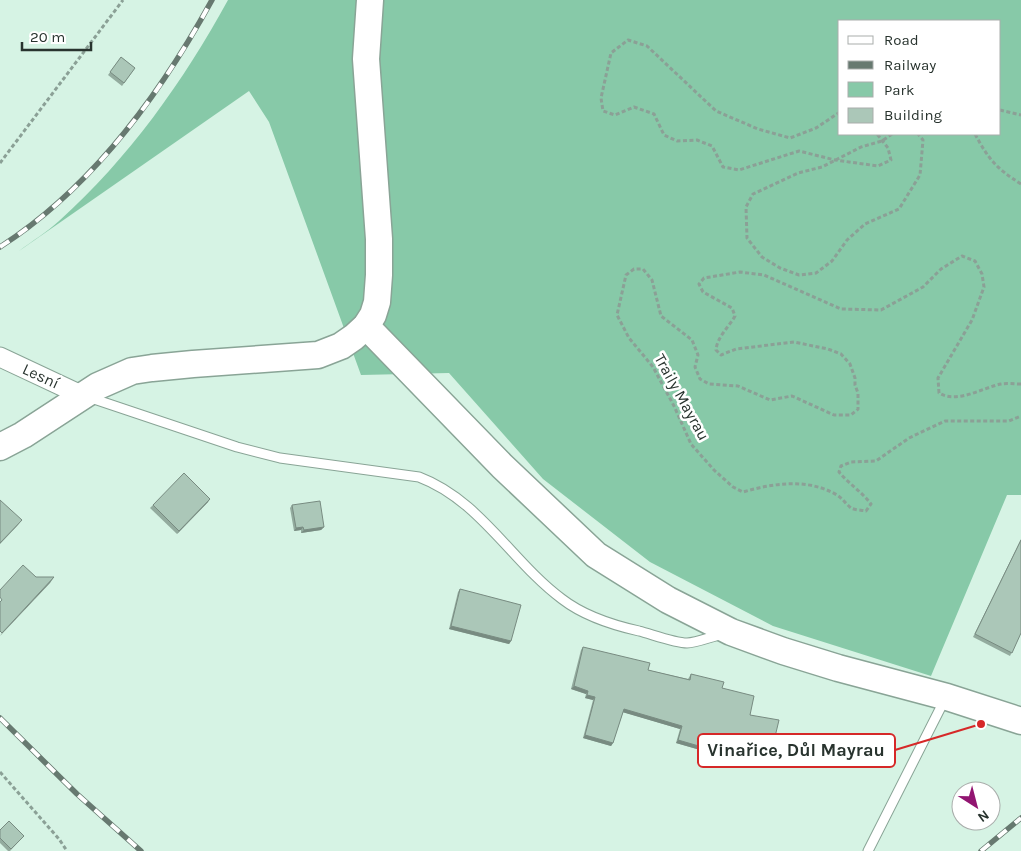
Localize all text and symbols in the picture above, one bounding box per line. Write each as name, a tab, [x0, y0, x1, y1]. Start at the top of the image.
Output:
scale bar	[22, 20, 91, 52]
legend	[838, 20, 1001, 135]
text: 20 m	[30, 28, 65, 46]
text: Road	[884, 31, 919, 49]
text: Railway	[884, 56, 936, 74]
text: Park	[884, 81, 914, 99]
text: Building	[884, 106, 942, 124]
street label: Traily Mayrau	[650, 350, 714, 444]
street label: Lesní	[20, 359, 63, 393]
callout: Vinařice, Důl Mayrau	[698, 734, 895, 767]
text: Vinařice, Důl Mayrau	[707, 739, 885, 761]
north arrow	[951, 781, 1001, 831]
text: N	[974, 806, 992, 826]

